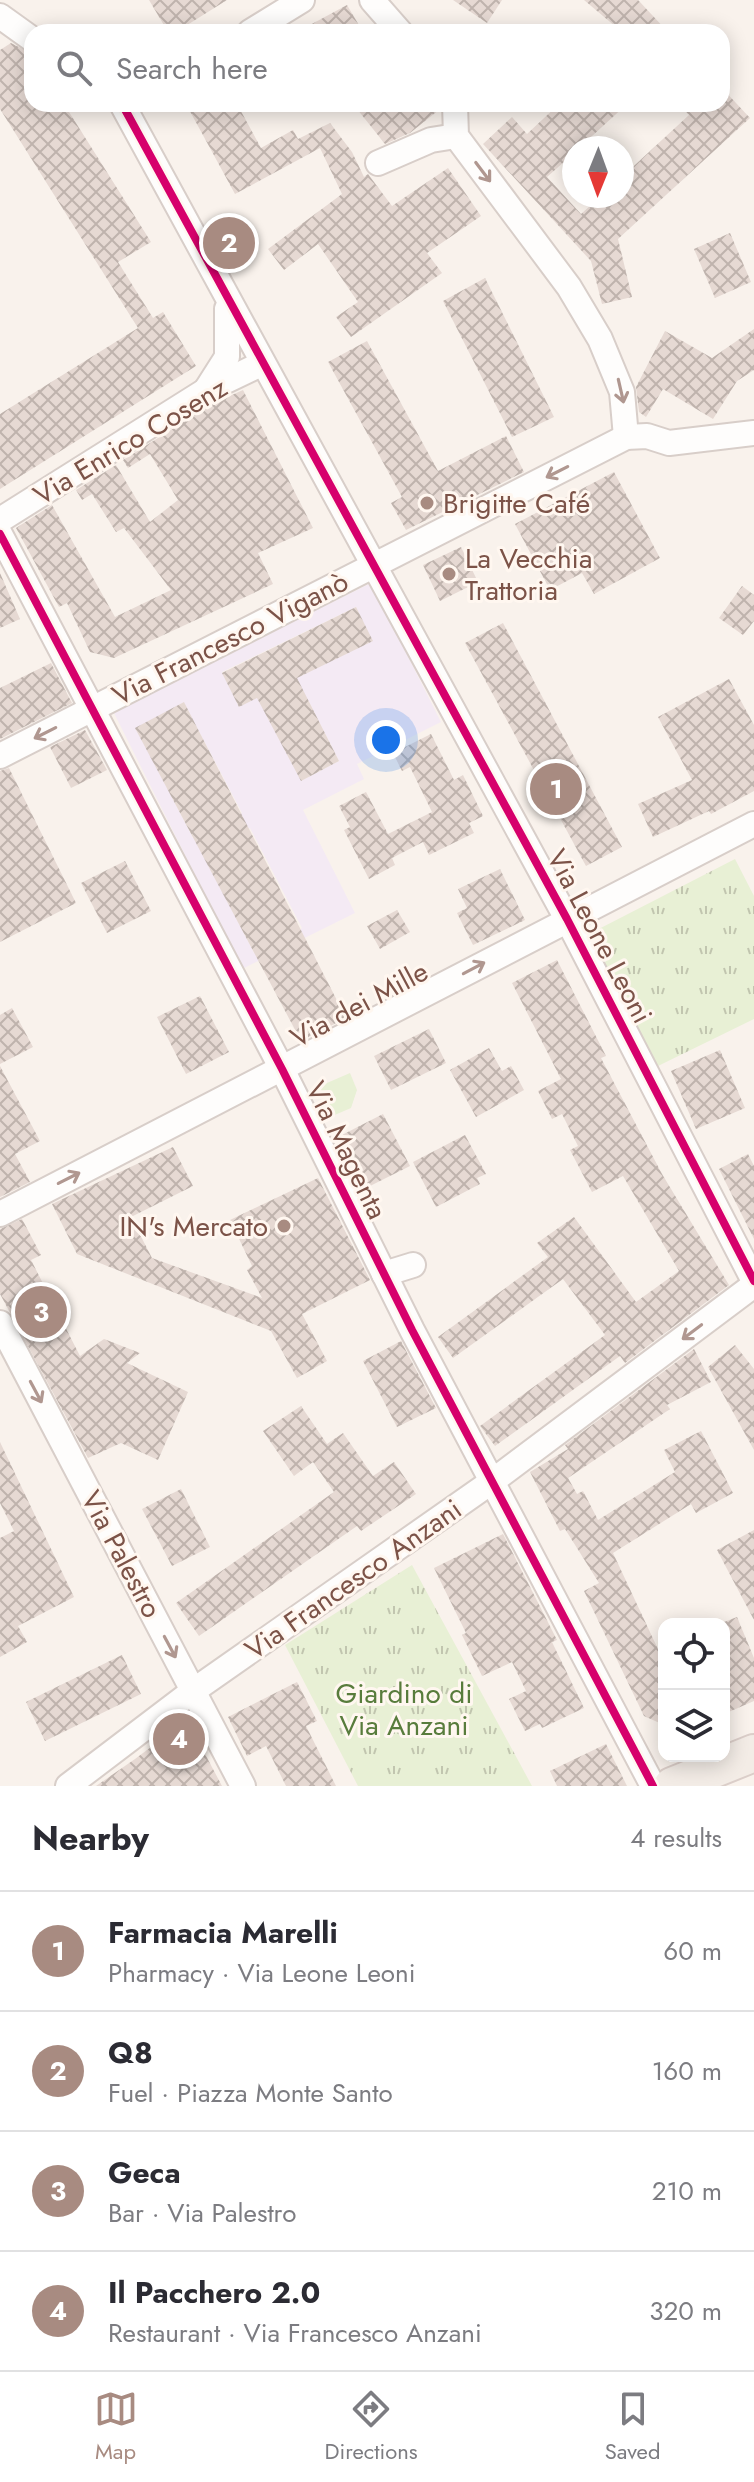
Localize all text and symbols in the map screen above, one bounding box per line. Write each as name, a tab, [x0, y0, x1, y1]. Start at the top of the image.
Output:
search box	[24, 24, 730, 112]
icon: search	[52, 46, 96, 90]
text: Search here	[116, 47, 268, 90]
north arrow	[562, 136, 634, 208]
one-way arrow	[475, 161, 491, 183]
pin: 2	[203, 213, 255, 273]
street label: Via Enrico Cosenz	[26, 367, 235, 516]
one-way arrow	[614, 377, 629, 403]
one-way arrow	[545, 464, 569, 480]
place label: Brigitte Café	[443, 483, 590, 524]
marker: Brigitte Café	[418, 494, 436, 512]
place label: La Vecchia Trattoria	[465, 538, 592, 611]
street label: Via Francesco Viganò	[105, 561, 355, 716]
marker: La Vecchia Trattoria	[440, 565, 458, 583]
your location	[366, 720, 406, 760]
one-way arrow	[34, 726, 58, 742]
pin: 1	[530, 759, 582, 819]
street label: Via Leone Leoni	[536, 842, 663, 1031]
street label: Via dei Mille	[283, 951, 436, 1058]
one-way arrow	[461, 959, 485, 975]
street label: Via Magenta	[295, 1074, 398, 1226]
one-way arrow	[57, 1170, 81, 1186]
place label: IN's Mercato	[119, 1206, 268, 1247]
marker: IN's Mercato	[275, 1217, 293, 1235]
pin: 3	[15, 1282, 67, 1342]
one-way arrow	[681, 1324, 703, 1341]
one-way arrow	[29, 1380, 45, 1404]
street label: Via Palestro	[71, 1483, 172, 1625]
street label: Via Francesco Anzani	[236, 1489, 470, 1670]
map controls	[658, 1618, 730, 1762]
button: locate	[658, 1618, 730, 1690]
one-way arrow	[163, 1635, 179, 1658]
park label: Giardino di Via Anzani	[336, 1673, 472, 1746]
button: layers	[658, 1690, 730, 1762]
pin: 4	[153, 1709, 205, 1769]
text: Nearby	[32, 1814, 149, 1863]
text: 4 results	[630, 1819, 722, 1857]
text: Farmacia Marelli	[108, 1911, 338, 1954]
text: 1	[51, 1932, 65, 1970]
text: 60 m	[663, 1932, 722, 1970]
text: Pharmacy · Via Leone Leoni	[108, 1954, 415, 1992]
text: Q8	[108, 2031, 153, 2074]
text: 2	[49, 2052, 67, 2090]
text: 160 m	[652, 2052, 722, 2090]
text: Fuel · Piazza Monte Santo	[108, 2074, 393, 2112]
text: Geca	[108, 2151, 181, 2194]
text: 3	[50, 2172, 66, 2210]
text: 210 m	[652, 2172, 722, 2210]
text: Bar · Via Palestro	[108, 2194, 296, 2232]
text: Il Pacchero 2.0	[108, 2271, 320, 2314]
text: 4	[49, 2292, 67, 2330]
text: 320 m	[649, 2292, 722, 2330]
text: Restaurant · Via Francesco Anzani	[108, 2314, 482, 2352]
tab: Map	[94, 2387, 138, 2467]
tab: Directions	[325, 2387, 418, 2467]
tab: Saved	[605, 2387, 660, 2467]

